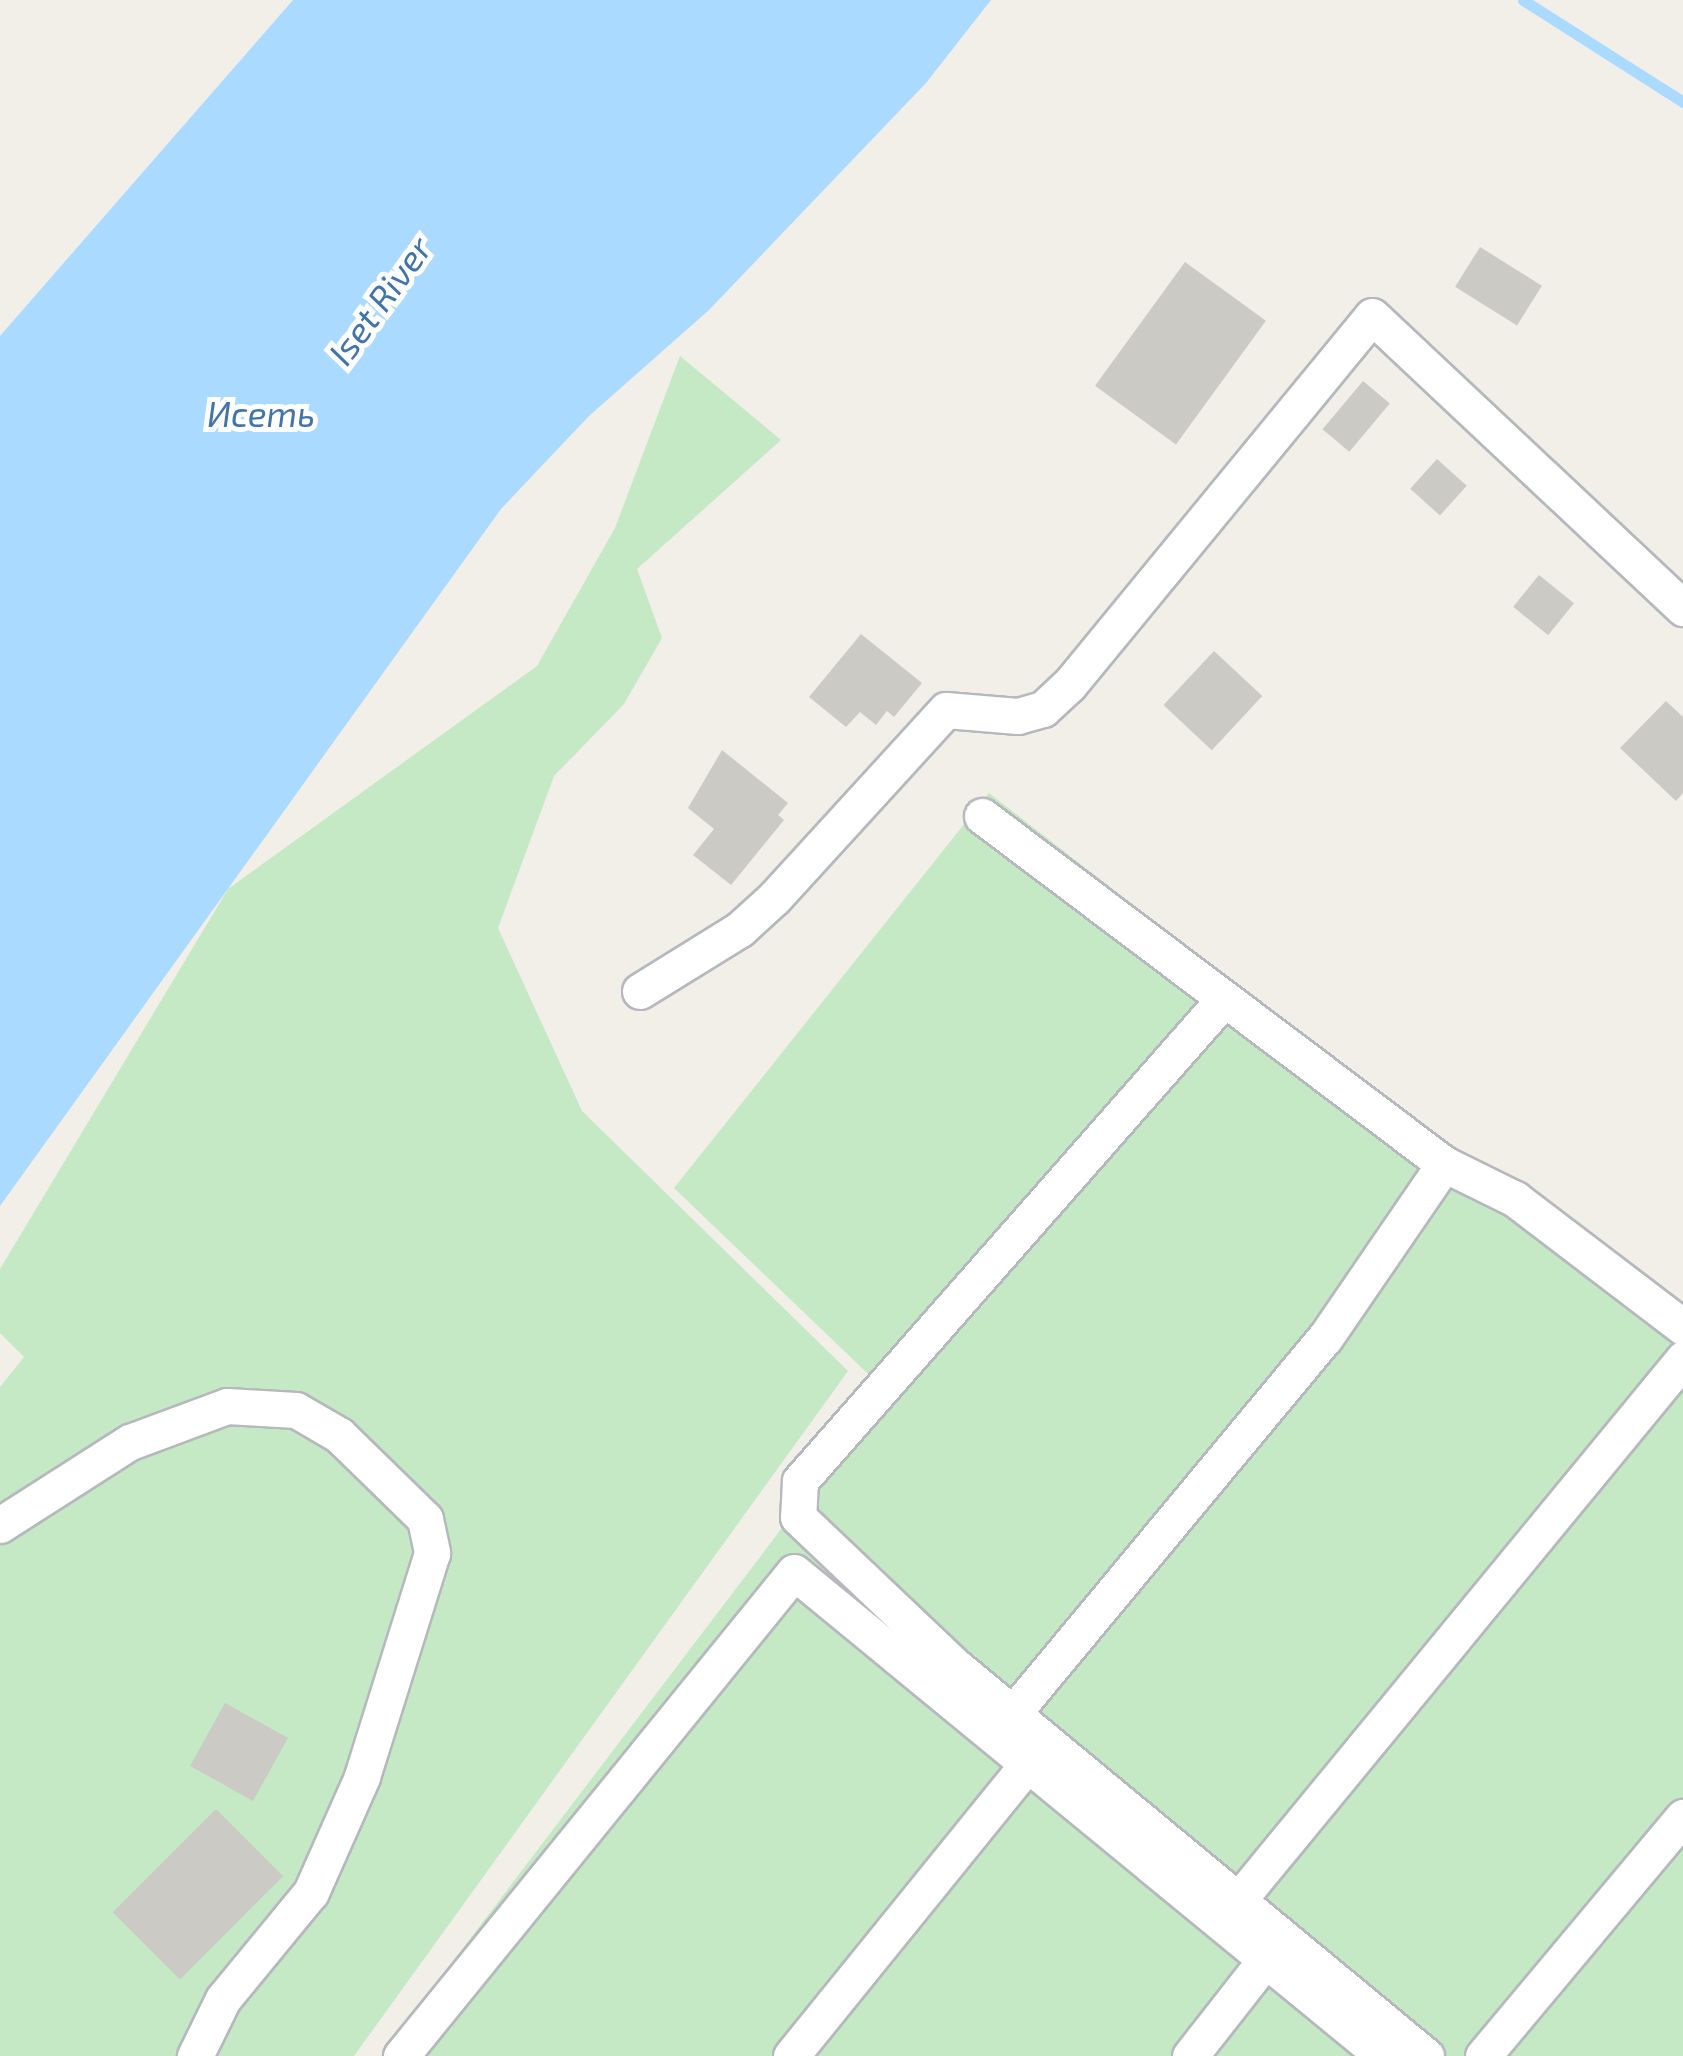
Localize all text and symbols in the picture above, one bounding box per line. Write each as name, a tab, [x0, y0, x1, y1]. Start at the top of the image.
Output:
water label: Iset River	[318, 228, 440, 372]
water label: Исеть	[207, 392, 315, 434]

